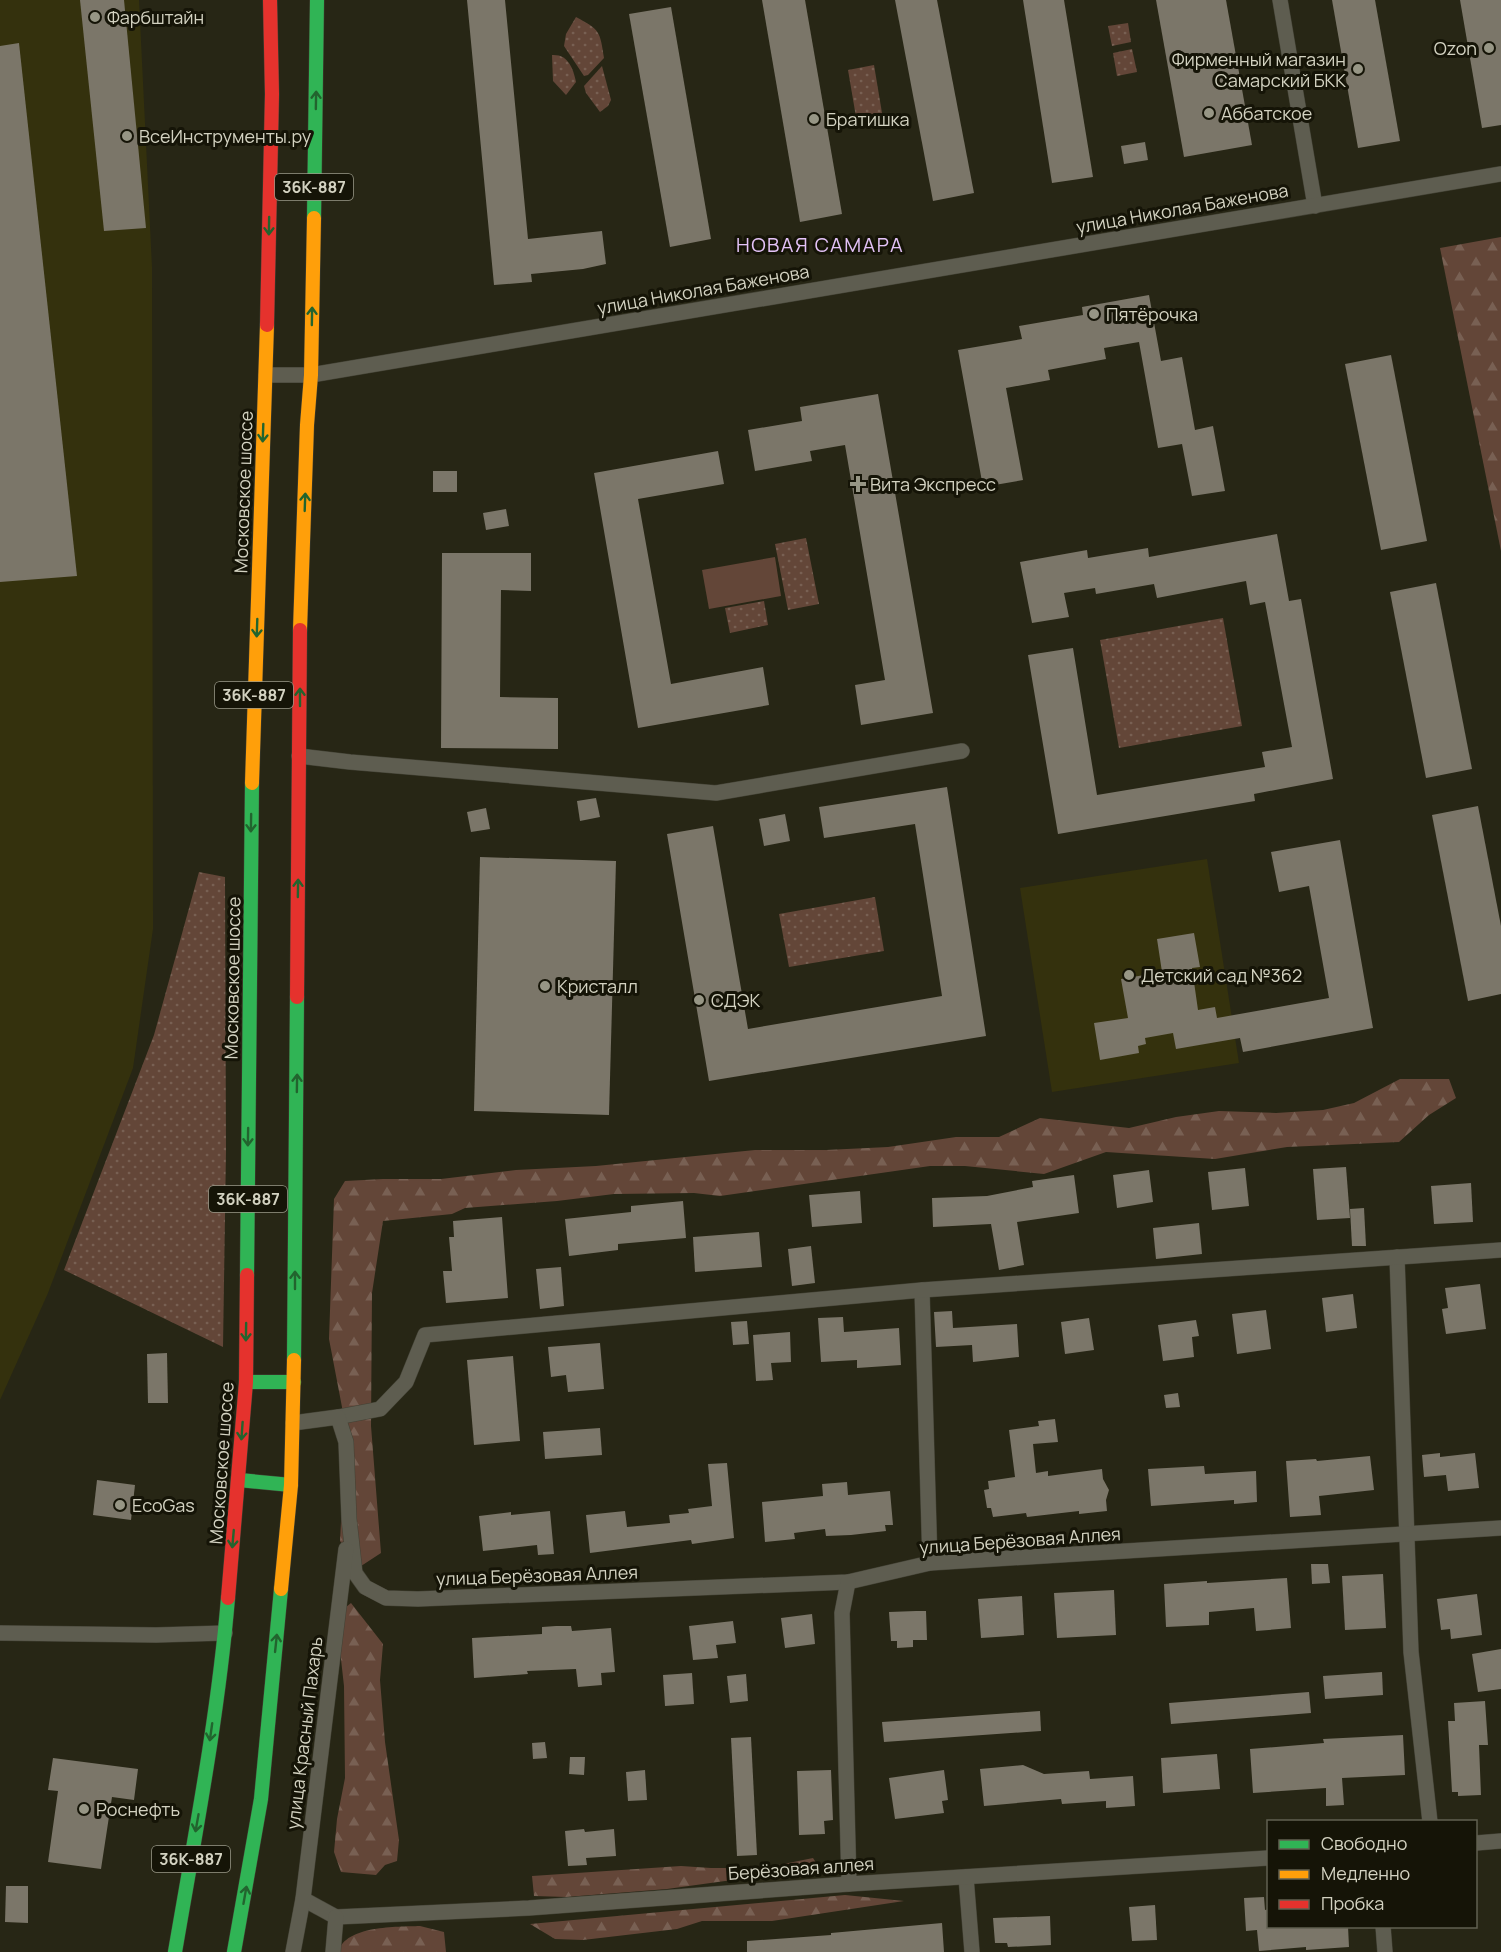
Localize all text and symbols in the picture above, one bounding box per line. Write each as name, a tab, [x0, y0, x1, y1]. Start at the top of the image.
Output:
place label: Фарбштайн	[107, 5, 204, 29]
marker: Фарбштайн	[88, 10, 102, 24]
place label: Ozon	[1434, 36, 1477, 60]
marker: Ozon	[1482, 41, 1496, 55]
place label: Фирменный магазин Самарский БКК	[1172, 47, 1346, 92]
marker: Фирменный магазин Самарский БКК	[1351, 62, 1365, 76]
one-way arrow	[310, 91, 321, 111]
place label: Аббатское	[1221, 101, 1312, 125]
marker: Аббатское	[1202, 106, 1216, 120]
place label: Братишка	[826, 107, 909, 131]
marker: Братишка	[807, 112, 821, 126]
place label: ВсеИнструменты.ру	[139, 124, 312, 148]
marker: ВсеИнструменты.ру	[120, 129, 134, 143]
road number: 36К-887	[275, 174, 353, 200]
street label: улица Николая Баженова	[1074, 178, 1290, 238]
one-way arrow	[263, 216, 275, 236]
district label: НОВАЯ САМАРА	[736, 231, 904, 258]
street label: улица Николая Баженова	[595, 259, 811, 319]
place label: Пятёрочка	[1106, 302, 1198, 326]
one-way arrow	[306, 307, 318, 327]
marker: Пятёрочка	[1087, 307, 1101, 321]
street label: Московское шоссе	[228, 410, 258, 574]
one-way arrow	[257, 422, 268, 442]
place label: Вита Экспресс	[870, 472, 996, 496]
marker: Вита Экспресс	[851, 477, 865, 491]
one-way arrow	[299, 493, 310, 513]
one-way arrow	[251, 617, 262, 637]
road number: 36К-887	[215, 682, 293, 708]
one-way arrow	[294, 688, 306, 708]
one-way arrow	[245, 812, 257, 832]
one-way arrow	[292, 879, 304, 899]
street label: Московское шоссе	[219, 896, 245, 1060]
place label: Детский сад №362	[1141, 963, 1302, 987]
marker: Детский сад №362	[1122, 968, 1136, 982]
place label: Кристалл	[557, 974, 638, 998]
marker: Кристалл	[538, 979, 552, 993]
place label: СДЭК	[711, 988, 760, 1012]
marker: СДЭК	[692, 993, 706, 1007]
one-way arrow	[291, 1074, 302, 1094]
one-way arrow	[242, 1127, 254, 1147]
road number: 36К-887	[209, 1186, 287, 1212]
one-way arrow	[289, 1270, 301, 1290]
one-way arrow	[240, 1322, 252, 1342]
street label: Московское шоссе	[203, 1381, 239, 1545]
one-way arrow	[236, 1421, 247, 1441]
place label: EcoGas	[132, 1493, 195, 1517]
marker: EcoGas	[113, 1498, 127, 1512]
street label: улица Берёзовая Аллея	[918, 1521, 1122, 1559]
one-way arrow	[227, 1528, 238, 1548]
street label: улица Берёзовая Аллея	[436, 1559, 638, 1591]
one-way arrow	[270, 1633, 281, 1653]
street label: улица Красный Пахарь	[280, 1635, 328, 1831]
one-way arrow	[206, 1722, 217, 1742]
place label: Роснефть	[96, 1797, 180, 1821]
marker: Роснефть	[77, 1802, 91, 1816]
one-way arrow	[191, 1813, 202, 1833]
legend	[1267, 1820, 1477, 1928]
text: Свободно	[1321, 1831, 1407, 1855]
road number: 36К-887	[152, 1846, 230, 1872]
street label: Берёзовая аллея	[727, 1851, 875, 1885]
text: Медленно	[1321, 1861, 1410, 1885]
one-way arrow	[240, 1885, 251, 1905]
text: Пробка	[1321, 1891, 1384, 1915]

